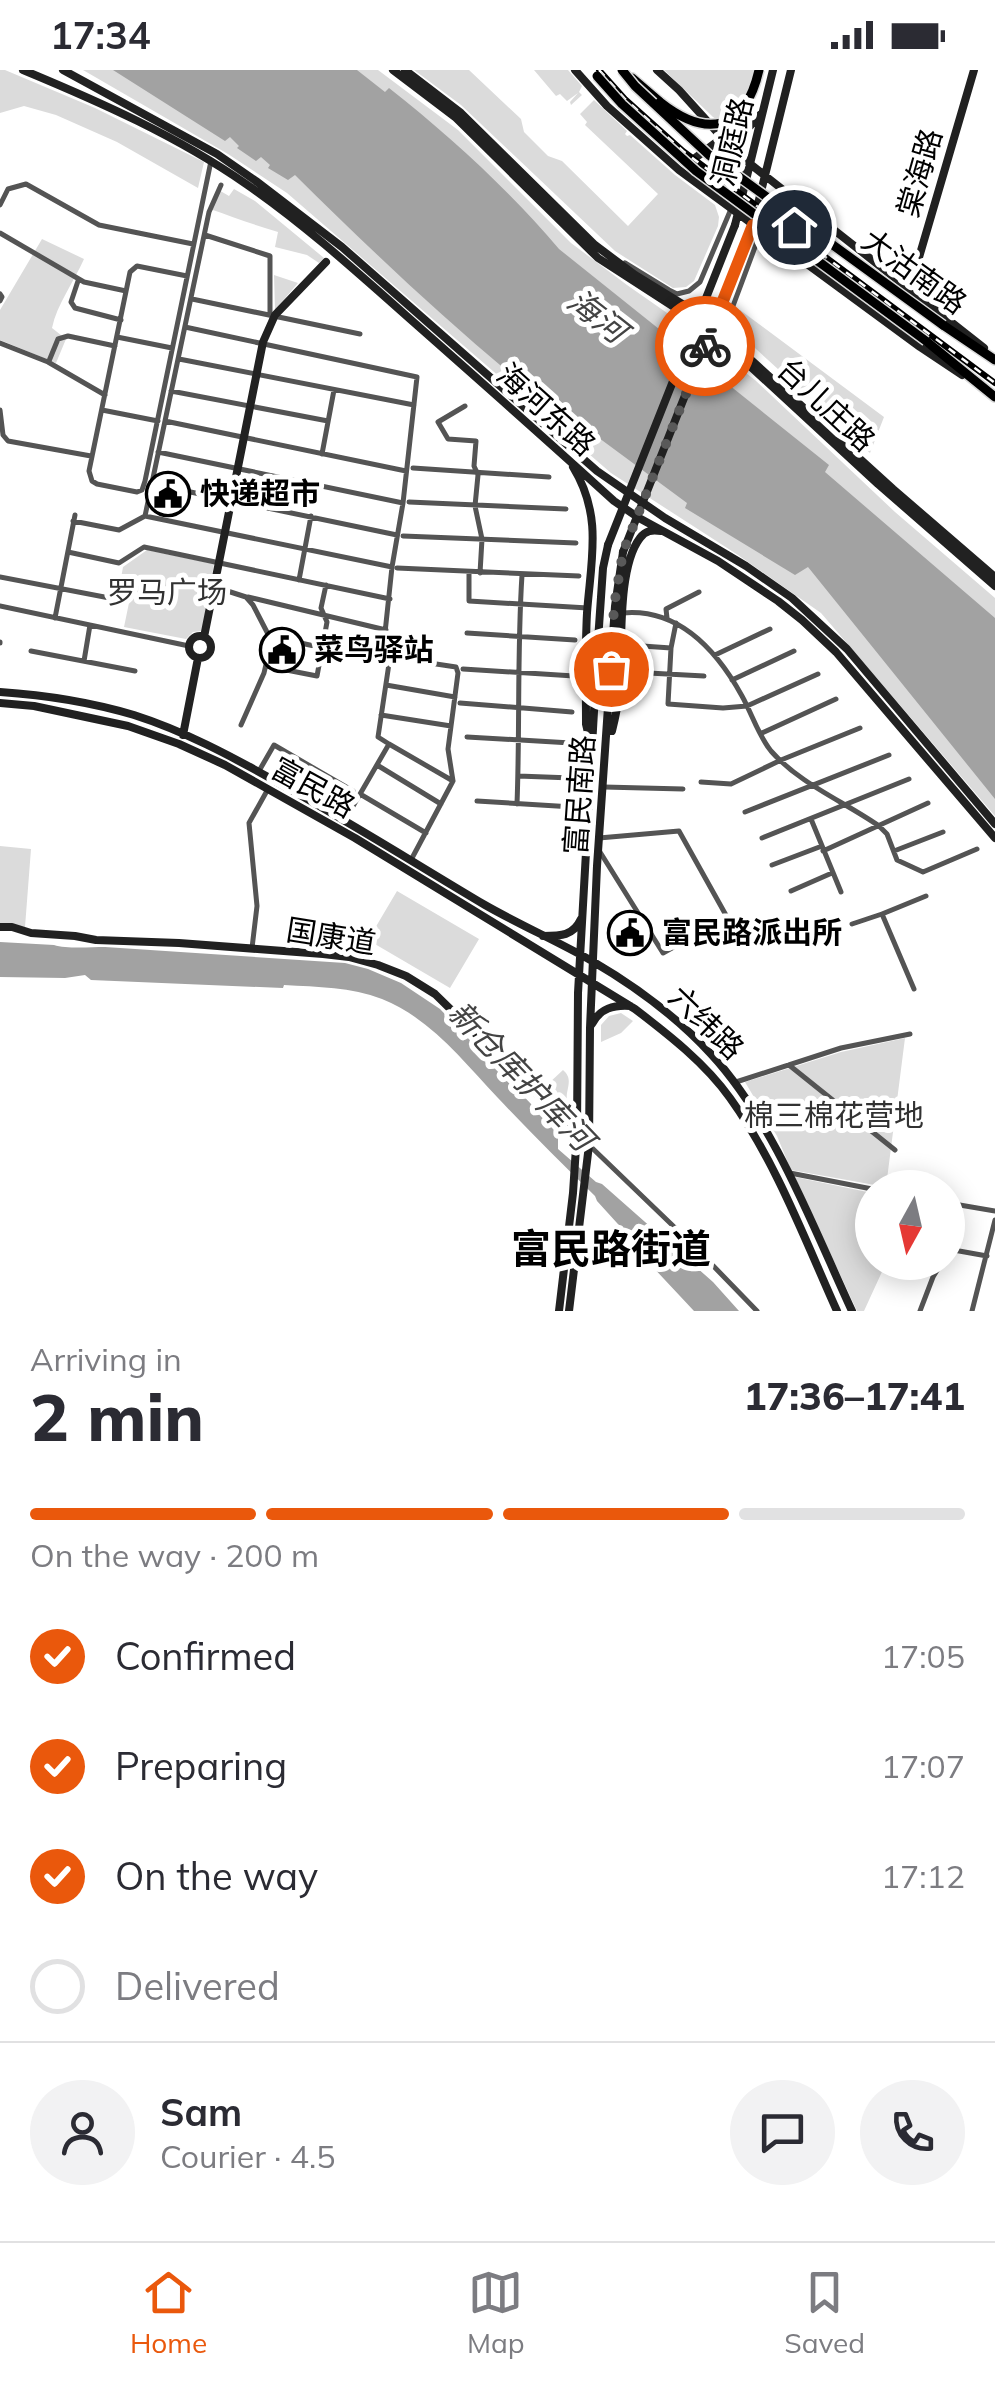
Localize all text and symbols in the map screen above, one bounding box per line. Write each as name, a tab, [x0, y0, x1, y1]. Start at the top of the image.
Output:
text: 17:34	[50, 11, 151, 59]
street label: 洞庭路	[703, 94, 761, 190]
street label: 棠海路	[888, 124, 950, 221]
pin	[752, 185, 837, 270]
icon: home	[767, 200, 822, 255]
street label: 大沽南路	[855, 221, 974, 322]
water label: 海河	[560, 280, 640, 354]
courier	[655, 296, 755, 396]
icon: bike	[678, 319, 733, 374]
street label: 台儿庄路	[770, 349, 884, 459]
street label: 海河东路	[489, 355, 604, 464]
public building icon: 快递超市	[145, 471, 191, 517]
place label: 快递超市	[200, 474, 320, 512]
park label: 罗马广场	[107, 573, 227, 611]
public building icon: 菜鸟驿站	[259, 627, 305, 673]
pin	[569, 627, 654, 712]
place label: 菜鸟驿站	[314, 630, 434, 668]
icon: bag	[584, 642, 639, 697]
street label: 富民南路	[556, 734, 602, 856]
street label: 富民路	[265, 749, 362, 826]
street label: 国康道	[284, 910, 379, 962]
public building icon: 富民路派出所	[607, 910, 653, 956]
place label: 富民路派出所	[662, 913, 842, 951]
street label: 六纬路	[661, 977, 752, 1067]
water label: 新仓库护库河	[441, 992, 607, 1163]
park label: 棉三棉花营地	[744, 1096, 924, 1134]
north arrow	[855, 1170, 965, 1280]
map controls	[855, 1170, 965, 1280]
district label: 富民路街道	[511, 1223, 711, 1273]
text: Arriving in	[30, 1339, 182, 1379]
text: 17:36–17:41	[744, 1372, 965, 1420]
text: 2 min	[30, 1376, 204, 1457]
text: On the way · 200 m	[30, 1535, 319, 1575]
icon: check	[30, 1629, 85, 1684]
text: Confirmed	[115, 1632, 296, 1680]
text: 17:05	[881, 1636, 965, 1676]
icon: check	[30, 1739, 85, 1794]
text: Preparing	[115, 1742, 287, 1790]
text: 17:07	[881, 1746, 965, 1786]
icon: check	[30, 1849, 85, 1904]
text: On the way	[115, 1852, 318, 1900]
text: 17:12	[881, 1856, 965, 1896]
text: Delivered	[115, 1962, 280, 2010]
button: person	[30, 2080, 135, 2185]
button: chat	[730, 2080, 835, 2185]
button: phone	[860, 2080, 965, 2185]
text: Sam	[160, 2088, 242, 2136]
text: Courier · 4.5	[160, 2136, 336, 2176]
tab: Home	[130, 2265, 207, 2360]
tab: Map	[467, 2265, 525, 2360]
tab: Saved	[784, 2265, 865, 2360]

